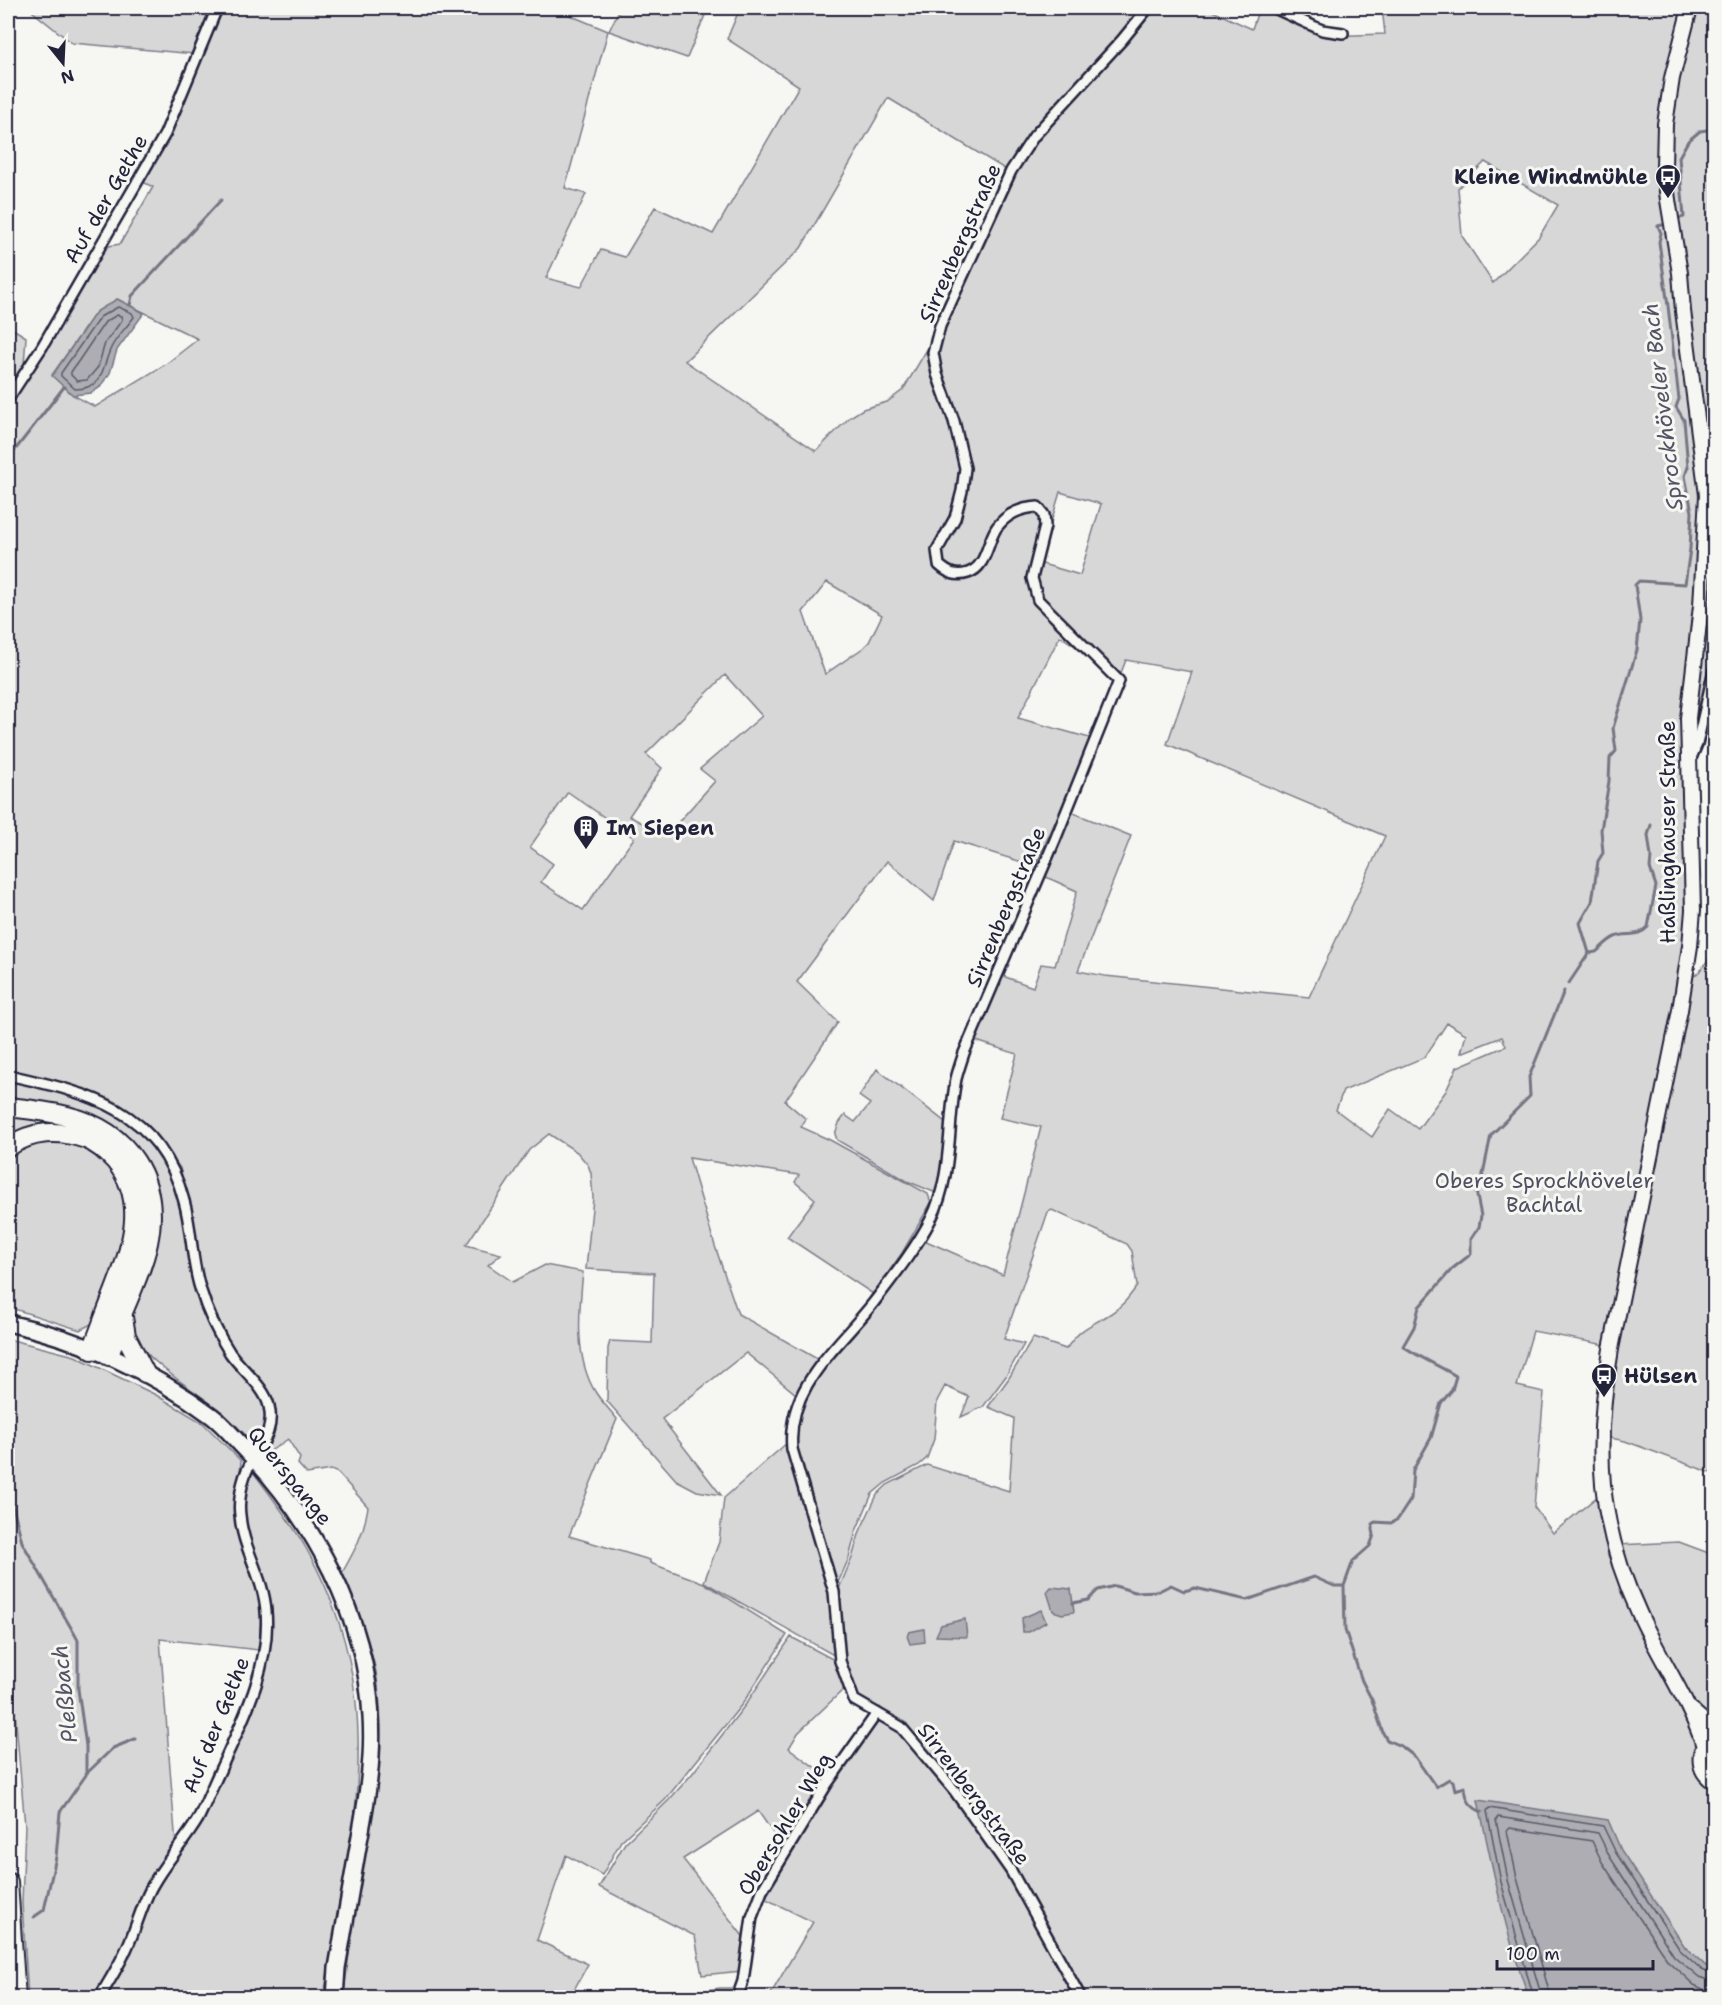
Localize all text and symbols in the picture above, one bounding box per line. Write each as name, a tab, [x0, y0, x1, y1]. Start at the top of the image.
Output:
north arrow	[33, 33, 93, 93]
text: N	[58, 65, 77, 89]
street label: Auf der Gethe	[58, 129, 154, 269]
street label: Sirrenbergstraße	[912, 159, 1008, 327]
bus stop icon: Kleine Windmühle	[1653, 162, 1683, 200]
place label: Kleine Windmühle	[1454, 163, 1648, 191]
water label: Sprockhöveler Bach	[1635, 301, 1690, 512]
street label: Haßlinghauser Straße	[1654, 720, 1682, 944]
building icon: Im Siepen	[571, 813, 601, 851]
place label: Im Siepen	[606, 814, 714, 842]
street label: Sirrenbergstraße	[960, 823, 1052, 991]
park label: Oberes Sprockhöveler Bachtal	[1435, 1167, 1653, 1219]
bus stop icon: Hülsen	[1589, 1361, 1619, 1399]
place label: Hülsen	[1624, 1362, 1697, 1390]
street label: Querspange	[241, 1421, 339, 1531]
water label: Pleßbach	[45, 1643, 84, 1744]
street label: Auf der Gethe	[176, 1653, 256, 1797]
street label: Sirrenbergstraße	[911, 1717, 1037, 1871]
street label: Obersohler Weg	[731, 1747, 839, 1901]
scale bar	[1497, 1933, 1653, 1971]
text: 100 m	[1506, 1942, 1560, 1966]

